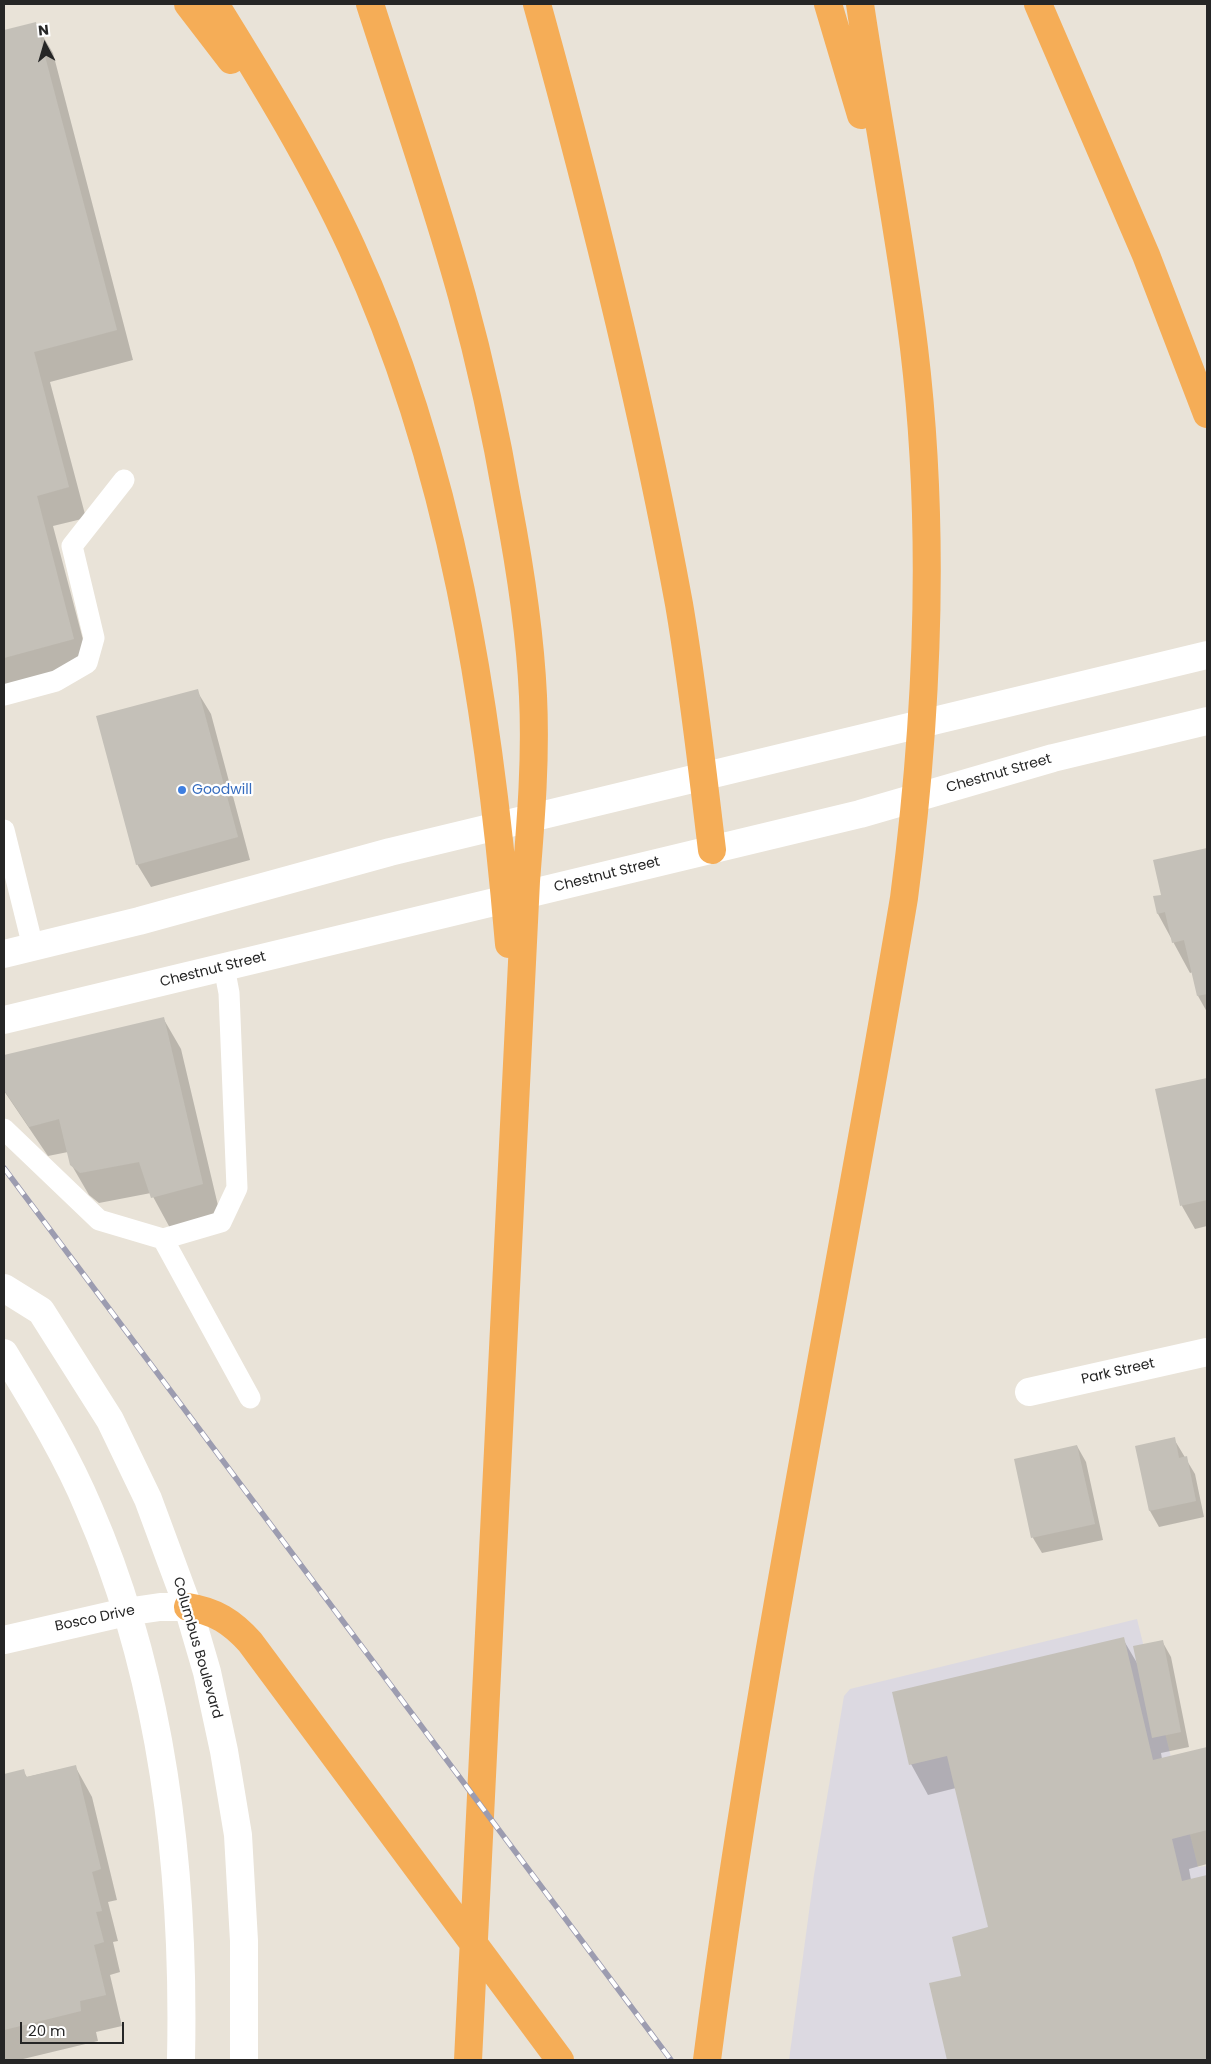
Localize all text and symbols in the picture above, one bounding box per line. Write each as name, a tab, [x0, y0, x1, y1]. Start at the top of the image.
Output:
north arrow	[20, 20, 70, 70]
text: N	[37, 20, 50, 41]
street label: Chestnut Street	[944, 751, 1054, 797]
place label: Goodwill	[192, 782, 252, 798]
marker: Goodwill	[176, 784, 188, 796]
street label: Chestnut Street	[552, 854, 662, 896]
street label: Chestnut Street	[158, 949, 268, 991]
street label: Park Street	[1080, 1355, 1156, 1389]
street label: Columbus Boulevard	[169, 1575, 225, 1721]
street label: Bosco Drive	[54, 1602, 136, 1636]
scale bar	[22, 2012, 126, 2044]
text: 20 m	[28, 2020, 66, 2041]

